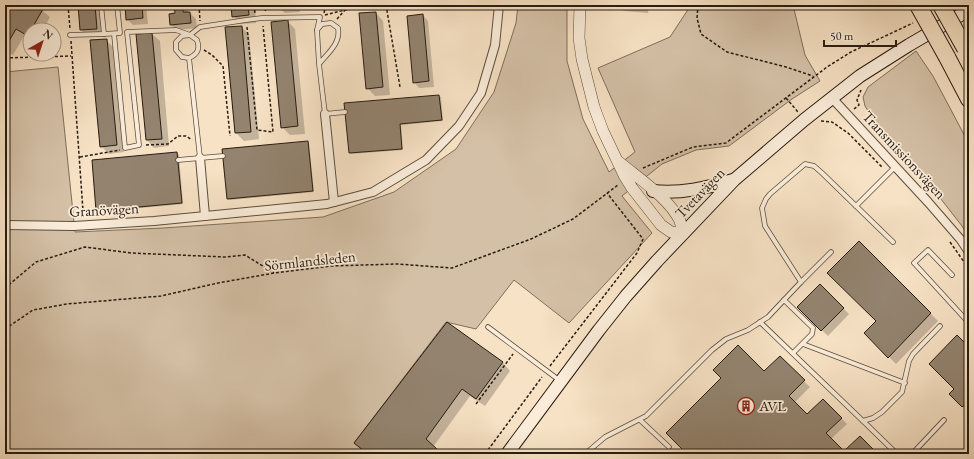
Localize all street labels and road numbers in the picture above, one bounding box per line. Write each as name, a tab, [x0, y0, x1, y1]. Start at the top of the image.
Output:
street label: Transmissionsvägen	[859, 107, 950, 203]
street label: Tvetavägen	[671, 163, 729, 222]
street label: Granövägen	[69, 198, 139, 221]
street label: Sörmlandsleden	[263, 246, 357, 275]

